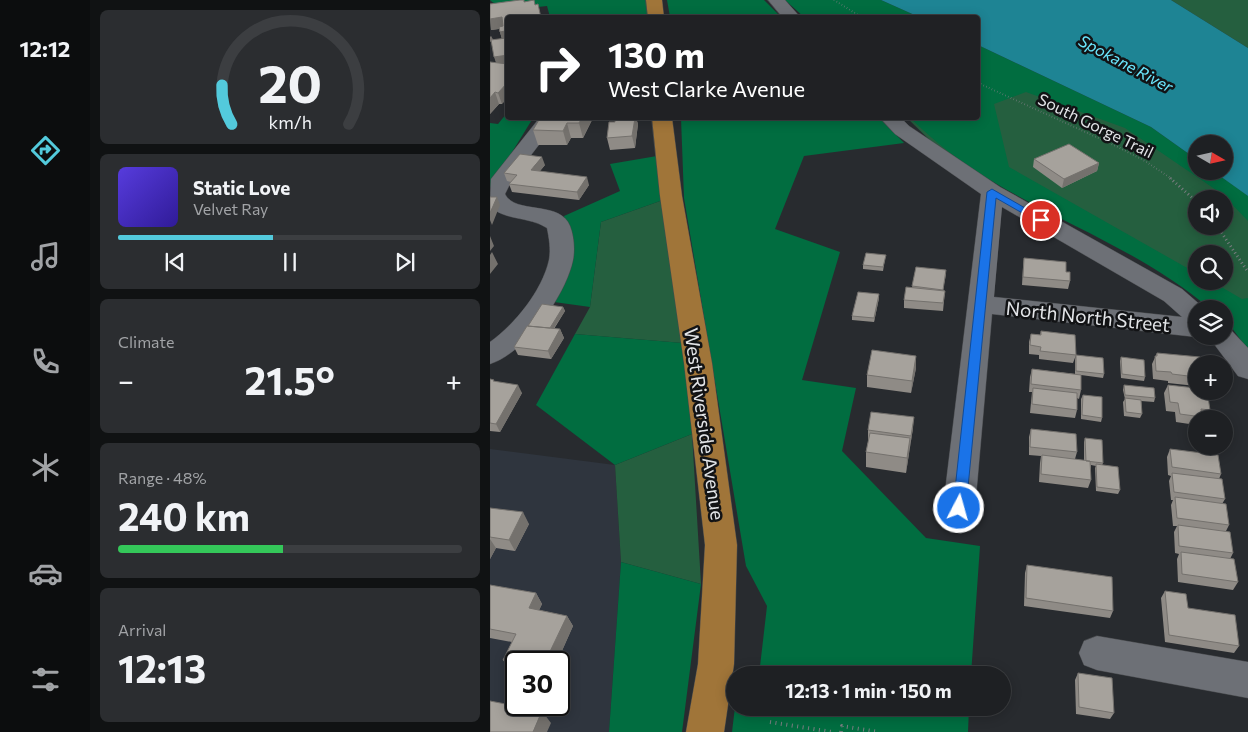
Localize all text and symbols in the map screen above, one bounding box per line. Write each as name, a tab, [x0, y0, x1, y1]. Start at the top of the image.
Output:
water label: Spokane River	[1076, 30, 1177, 96]
text: 130 m	[608, 32, 705, 75]
text: 12:12	[20, 35, 70, 62]
icon: right	[525, 35, 590, 100]
text: 20	[258, 50, 322, 114]
text: West Clarke Avenue	[608, 75, 805, 102]
street label: South Gorge Trail	[1035, 89, 1157, 161]
text: km/h	[268, 111, 312, 133]
icon: directions	[28, 133, 63, 168]
north arrow	[1188, 135, 1232, 180]
map controls	[1188, 135, 1233, 455]
text: Static Love	[193, 176, 290, 199]
button: sound	[1188, 190, 1233, 235]
text: Velvet Ray	[193, 199, 268, 218]
pin	[1020, 199, 1062, 241]
icon: arrive	[1027, 206, 1055, 234]
icon: music	[28, 239, 63, 274]
button: search	[1188, 245, 1233, 290]
icon: previous	[161, 248, 189, 276]
icon: pause	[276, 248, 304, 276]
icon: next	[391, 248, 419, 276]
street label: North North Street	[1005, 296, 1171, 336]
button: layers	[1188, 300, 1233, 345]
street label: West Riverside Avenue	[680, 326, 730, 522]
text: Climate	[118, 332, 174, 351]
icon: phone	[28, 344, 63, 379]
button: +	[1188, 355, 1233, 400]
text: 21.5°	[245, 356, 335, 403]
text: −	[118, 363, 134, 397]
text: +	[446, 363, 462, 397]
button: −	[1188, 410, 1233, 455]
icon: climate	[28, 450, 63, 485]
text: Range · 48%	[118, 468, 206, 487]
position arrow	[932, 481, 984, 533]
text: 240 km	[118, 492, 250, 539]
icon: car	[28, 556, 63, 591]
text: Arrival	[118, 620, 166, 639]
text: 12:13	[118, 644, 206, 691]
speed limit sign: 30	[505, 651, 570, 716]
icon: filters	[28, 662, 63, 697]
text: 12:13 · 1 min · 150 m	[785, 679, 952, 702]

